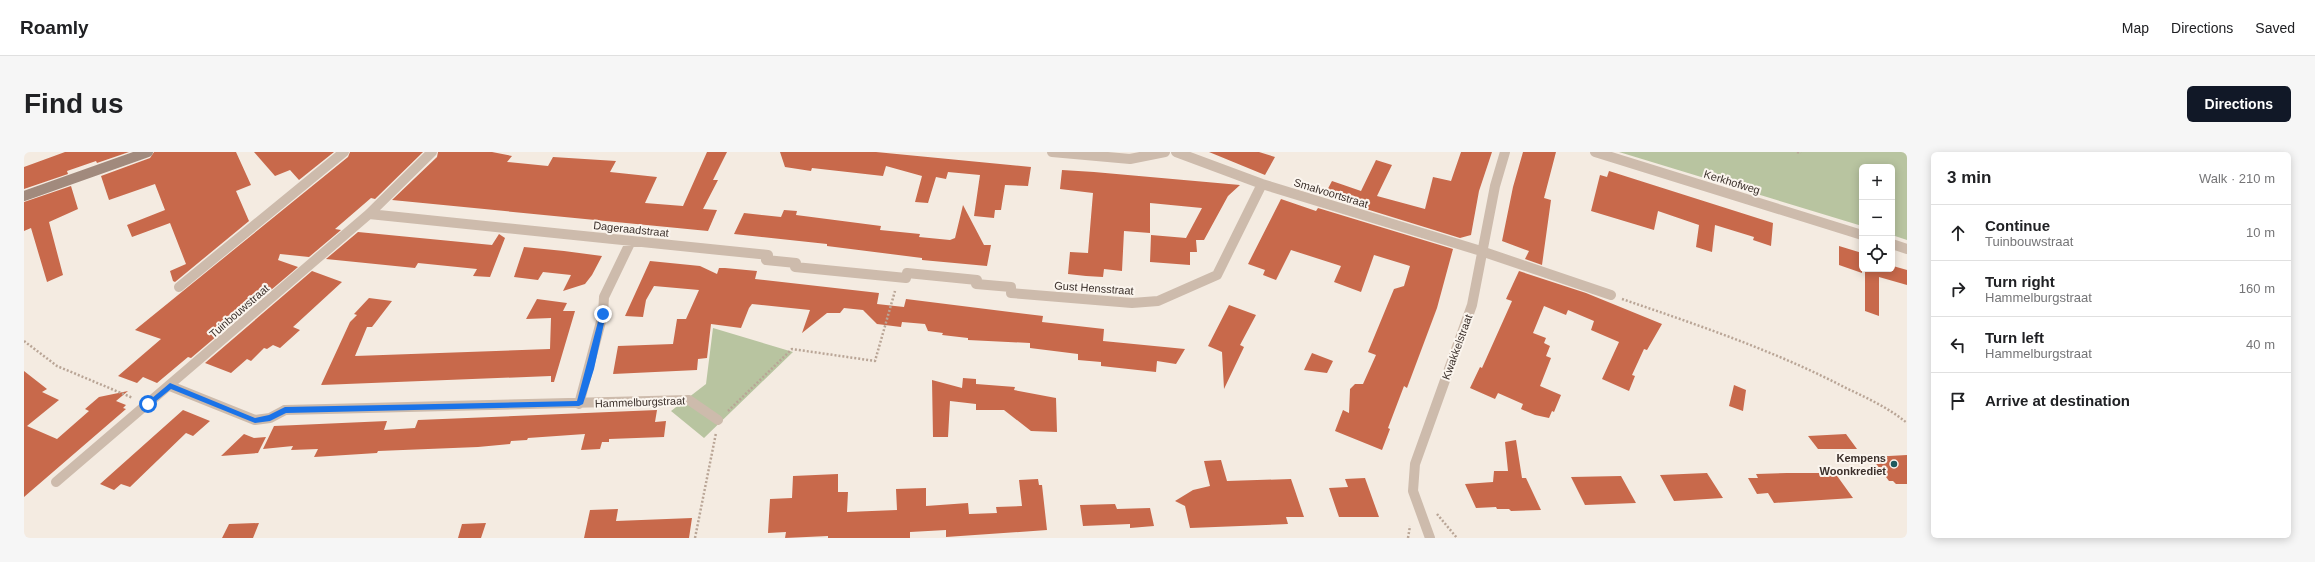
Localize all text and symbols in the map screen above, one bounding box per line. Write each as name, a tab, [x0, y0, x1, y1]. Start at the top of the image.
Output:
text: Roamly	[20, 17, 89, 38]
text: Map	[2122, 20, 2149, 36]
text: Directions	[2171, 20, 2233, 36]
text: Saved	[2255, 20, 2295, 36]
button: Directions	[2187, 86, 2291, 122]
text: Find us	[24, 88, 124, 119]
map controls	[1859, 164, 1895, 272]
button: +	[1859, 164, 1895, 200]
street label: Kerkhofweg	[1702, 168, 1762, 196]
text: 3 min	[1947, 168, 1991, 187]
text: Walk · 210 m	[2199, 171, 2275, 186]
street label: Smalvoortstraat	[1292, 176, 1370, 210]
button: −	[1859, 200, 1895, 236]
text: Continue	[1985, 217, 2050, 234]
street label: Dageraadstraat	[593, 219, 669, 239]
icon: ahead	[1947, 222, 1969, 244]
text: 10 m	[2246, 225, 2275, 240]
text: Tuinbouwstraat	[1985, 234, 2073, 249]
button: locate	[1859, 236, 1895, 272]
text: Turn right	[1985, 273, 2055, 290]
icon: right	[1947, 278, 1969, 300]
street label: Gust Hensstraat	[1054, 279, 1134, 297]
text: 160 m	[2239, 281, 2275, 296]
street label: Tuinbouwstraat	[207, 282, 271, 340]
text: Hammelburgstraat	[1985, 290, 2092, 305]
route end	[594, 305, 612, 323]
street label: Kwakkelstraat	[1440, 313, 1474, 381]
text: Turn left	[1985, 329, 2044, 346]
icon: left	[1947, 334, 1969, 356]
text: 40 m	[2246, 337, 2275, 352]
text: Hammelburgstraat	[1985, 346, 2092, 361]
icon: arrive	[1947, 390, 1969, 412]
text: Arrive at destination	[1985, 392, 2130, 409]
street label: Hammelburgstraat	[595, 394, 685, 410]
route start	[139, 395, 157, 413]
place label: Kempens Woonkrediet	[1820, 452, 1886, 477]
marker: Kempens Woonkrediet	[1889, 459, 1899, 469]

